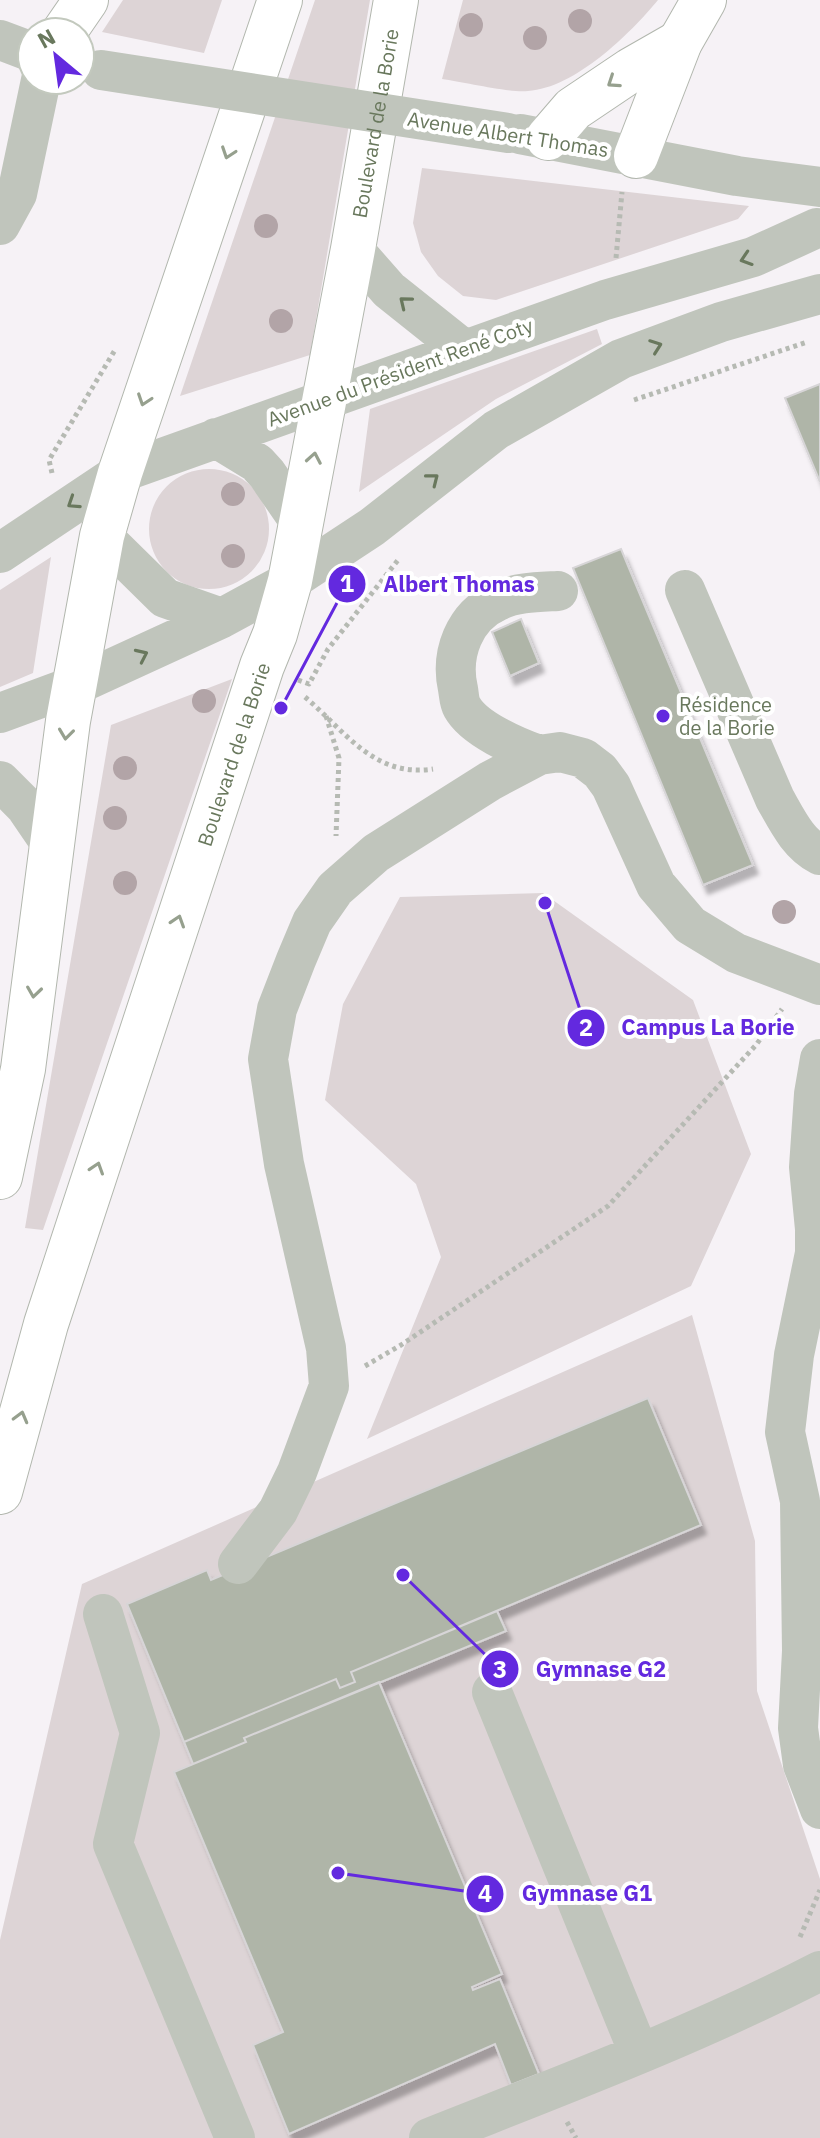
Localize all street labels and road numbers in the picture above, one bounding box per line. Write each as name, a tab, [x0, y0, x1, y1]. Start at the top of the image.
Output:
street label: Boulevard de la Borie	[345, 26, 404, 220]
street label: Avenue Albert Thomas	[405, 105, 611, 163]
street label: Avenue du Président René Coty	[263, 311, 537, 433]
street label: Boulevard de la Borie	[190, 659, 276, 849]

